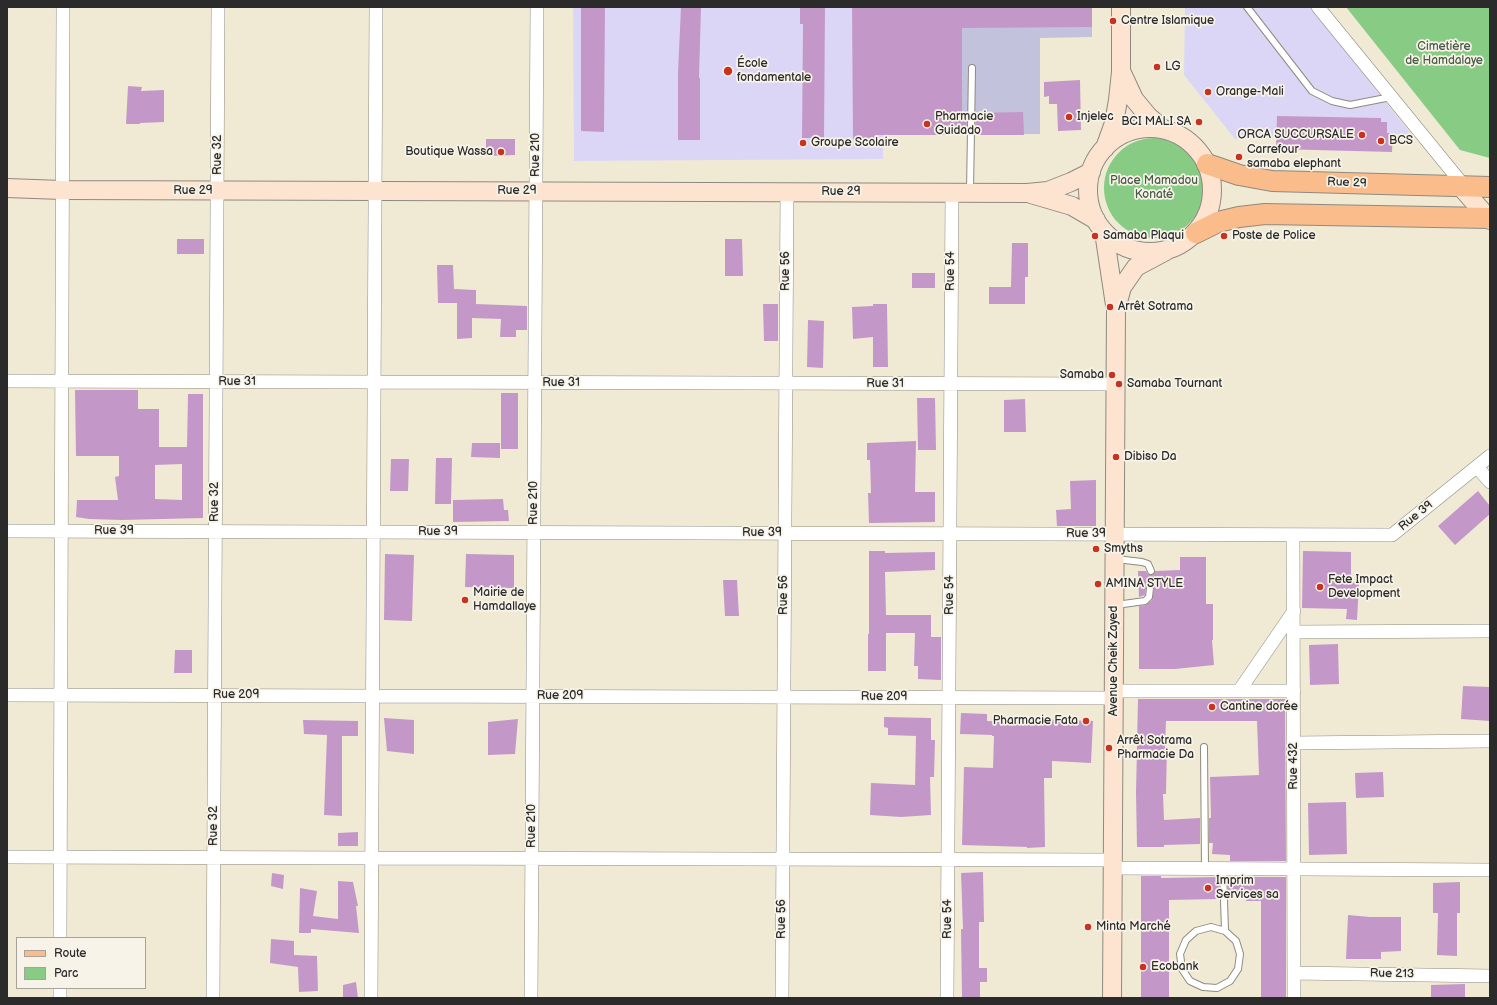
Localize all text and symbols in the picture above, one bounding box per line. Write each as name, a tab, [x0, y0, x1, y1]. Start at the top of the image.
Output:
place label: Centre Islamique	[1121, 14, 1214, 28]
marker: Centre Islamique	[1108, 16, 1118, 26]
park label: Cimetière de Hamdalaye	[1405, 40, 1483, 68]
place label: École fondamentale	[737, 57, 811, 85]
place label: LG	[1165, 60, 1181, 74]
marker: LG	[1152, 62, 1162, 72]
marker: École fondamentale	[722, 65, 734, 77]
place label: Orange-Mali	[1216, 85, 1284, 99]
marker: Orange-Mali	[1203, 87, 1213, 97]
place label: Pharmacie Guidado	[935, 110, 993, 138]
place label: Injelec	[1077, 110, 1114, 124]
marker: Injelec	[1064, 112, 1074, 122]
place label: BCI MALI SA	[1121, 115, 1191, 129]
marker: BCI MALI SA	[1194, 117, 1204, 127]
marker: Pharmacie Guidado	[922, 119, 932, 129]
place label: ORCA SUCCURSALE	[1237, 128, 1354, 142]
marker: ORCA SUCCURSALE	[1357, 130, 1367, 140]
street label: Rue 210	[529, 133, 543, 177]
place label: BCS	[1389, 134, 1413, 148]
street label: Rue 32	[211, 135, 225, 175]
place label: Groupe Scolaire	[811, 136, 899, 150]
marker: BCS	[1376, 136, 1386, 146]
marker: Groupe Scolaire	[798, 138, 808, 148]
place label: Carrefour samaba elephant	[1247, 143, 1341, 171]
place label: Boutique Wassa	[405, 145, 493, 159]
marker: Boutique Wassa	[496, 147, 506, 157]
marker: Carrefour samaba elephant	[1234, 152, 1244, 162]
park label: Place Mamadou Konaté	[1110, 174, 1198, 202]
street label: Rue 29	[1327, 175, 1367, 191]
street label: Rue 29	[173, 184, 213, 198]
street label: Rue 29	[497, 184, 537, 198]
street label: Rue 29	[821, 185, 861, 199]
place label: Samaba Plaqui	[1103, 229, 1184, 243]
place label: Poste de Police	[1232, 229, 1316, 243]
marker: Samaba Plaqui	[1090, 231, 1100, 241]
marker: Poste de Police	[1219, 231, 1229, 241]
street label: Rue 56	[779, 251, 793, 291]
street label: Rue 54	[944, 251, 958, 291]
place label: Arrêt Sotrama	[1118, 300, 1193, 314]
marker: Arrêt Sotrama	[1105, 302, 1115, 312]
place label: Samaba	[1060, 368, 1104, 382]
marker: Samaba	[1107, 370, 1117, 380]
street label: Rue 31	[218, 375, 256, 389]
street label: Rue 31	[542, 376, 580, 390]
street label: Rue 31	[866, 377, 904, 391]
place label: Samaba Tournant	[1127, 377, 1222, 391]
marker: Samaba Tournant	[1114, 379, 1124, 389]
place label: Dibiso Da	[1124, 450, 1176, 464]
marker: Dibiso Da	[1111, 452, 1121, 462]
street label: Rue 210	[527, 481, 541, 525]
street label: Rue 32	[208, 482, 222, 522]
street label: Rue 39	[1396, 498, 1436, 534]
street label: Rue 39	[94, 524, 134, 538]
street label: Rue 39	[418, 525, 458, 539]
street label: Rue 39	[742, 526, 782, 540]
street label: Rue 39	[1066, 527, 1106, 541]
place label: Smyths	[1104, 542, 1143, 556]
marker: Smyths	[1091, 544, 1101, 554]
place label: Fete Impact Development	[1328, 573, 1400, 601]
street label: Rue 56	[777, 575, 791, 615]
street label: Rue 54	[943, 575, 957, 615]
place label: AMINA STYLE	[1106, 577, 1183, 591]
marker: AMINA STYLE	[1093, 579, 1103, 589]
marker: Fete Impact Development	[1315, 582, 1325, 592]
place label: Mairie de Hamdallaye	[473, 586, 536, 614]
marker: Mairie de Hamdallaye	[460, 595, 470, 605]
street label: Avenue Cheik Zayed	[1107, 606, 1121, 716]
street label: Rue 209	[213, 688, 259, 702]
street label: Rue 209	[537, 689, 583, 703]
street label: Rue 209	[861, 690, 907, 704]
place label: Cantine dorée	[1220, 700, 1298, 714]
marker: Cantine dorée	[1207, 702, 1217, 712]
place label: Pharmacie Fata	[993, 714, 1078, 728]
marker: Pharmacie Fata	[1081, 716, 1091, 726]
place label: Arrêt Sotrama Pharmacie Da	[1117, 734, 1194, 762]
street label: Rue 432	[1287, 742, 1301, 790]
marker: Arrêt Sotrama Pharmacie Da	[1104, 743, 1114, 753]
street label: Rue 210	[525, 804, 539, 848]
street label: Rue 32	[207, 806, 221, 846]
place label: Imprim Services sa	[1216, 874, 1279, 902]
marker: Imprim Services sa	[1203, 883, 1213, 893]
street label: Rue 56	[775, 899, 789, 939]
street label: Rue 54	[941, 899, 955, 939]
place label: Minta Marché	[1096, 920, 1171, 934]
marker: Minta Marché	[1083, 922, 1093, 932]
legend	[16, 937, 146, 989]
text: Route	[54, 946, 86, 961]
place label: Ecobank	[1151, 960, 1198, 974]
marker: Ecobank	[1138, 962, 1148, 972]
text: Parc	[54, 966, 78, 981]
street label: Rue 213	[1370, 966, 1414, 982]

